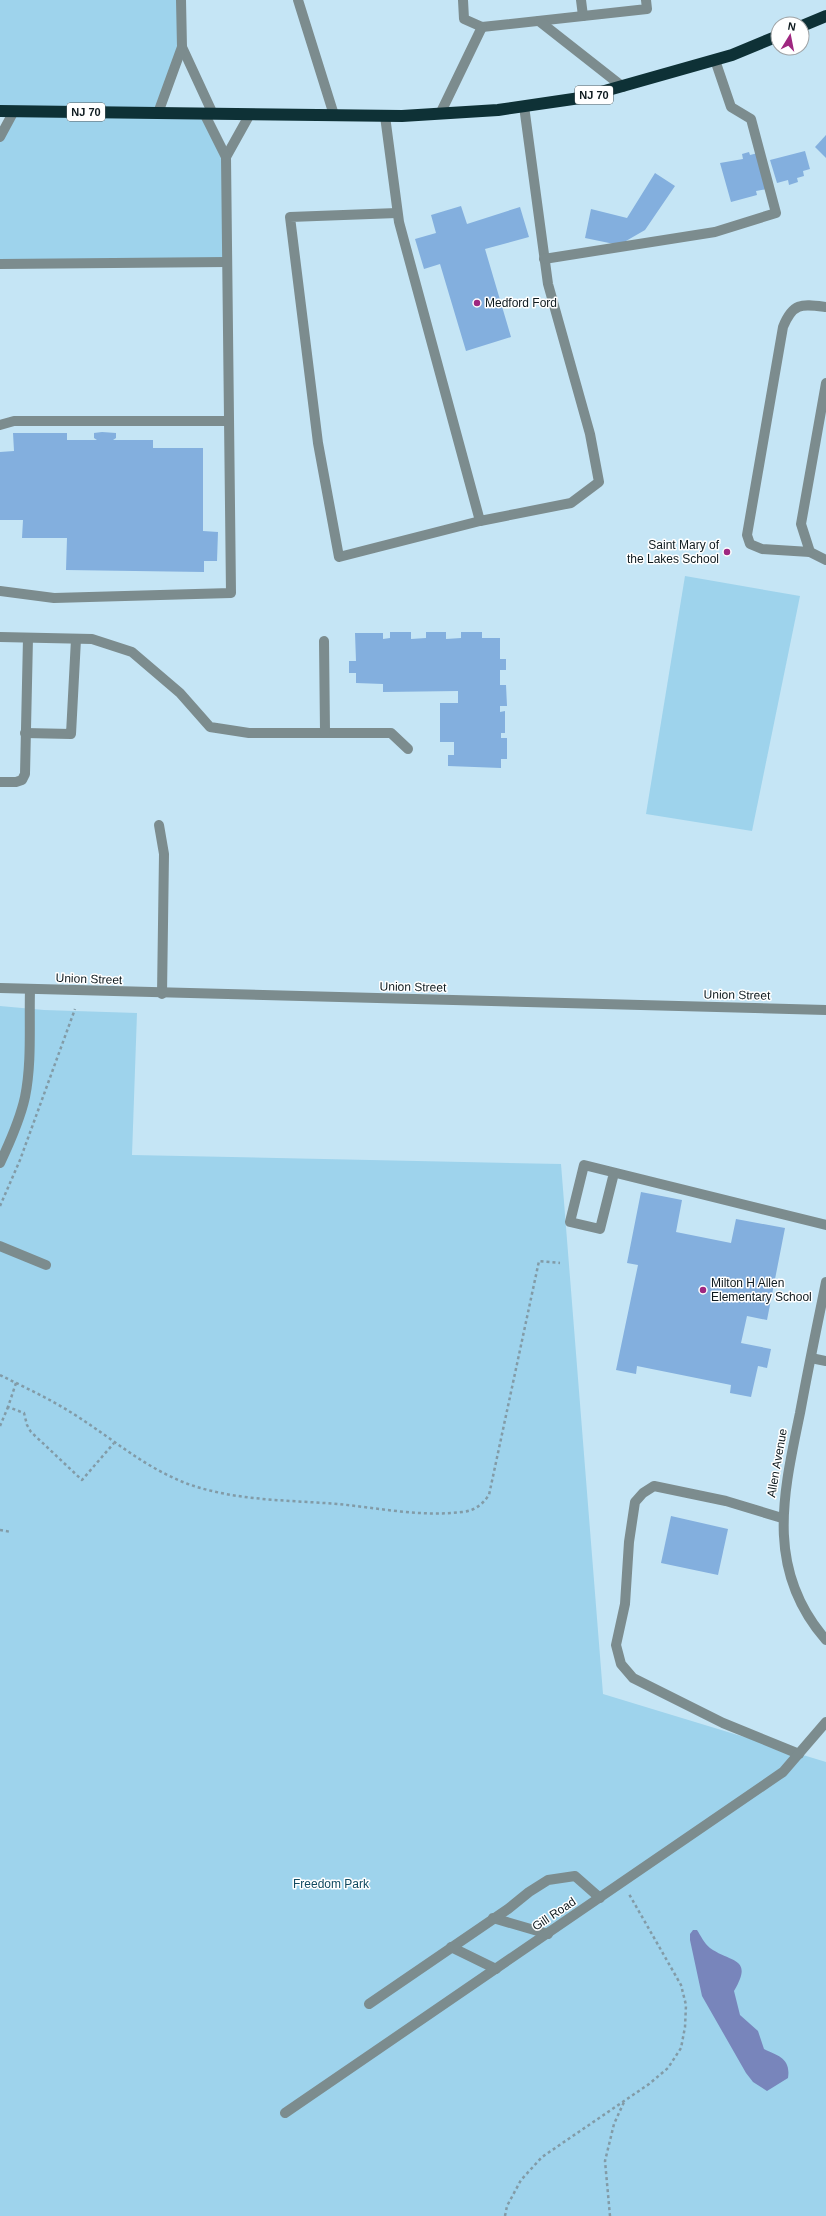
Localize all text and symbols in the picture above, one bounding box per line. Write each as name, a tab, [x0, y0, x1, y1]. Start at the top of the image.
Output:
north arrow	[770, 16, 810, 56]
text: N	[787, 20, 797, 33]
road number: NJ 70	[575, 86, 613, 104]
road number: NJ 70	[67, 103, 105, 121]
place label: Medford Ford	[485, 296, 557, 310]
marker: Medford Ford	[472, 298, 482, 308]
place label: Saint Mary of the Lakes School	[627, 538, 720, 566]
marker: Saint Mary of the Lakes School	[722, 547, 732, 557]
street label: Union Street	[55, 971, 123, 987]
street label: Union Street	[380, 979, 447, 995]
street label: Union Street	[704, 987, 771, 1003]
place label: Milton H Allen Elementary School	[711, 1276, 812, 1304]
marker: Milton H Allen Elementary School	[698, 1285, 708, 1295]
street label: Allen Avenue	[764, 1427, 790, 1499]
park label: Freedom Park	[293, 1877, 370, 1891]
street label: Gill Road	[530, 1894, 578, 1934]

